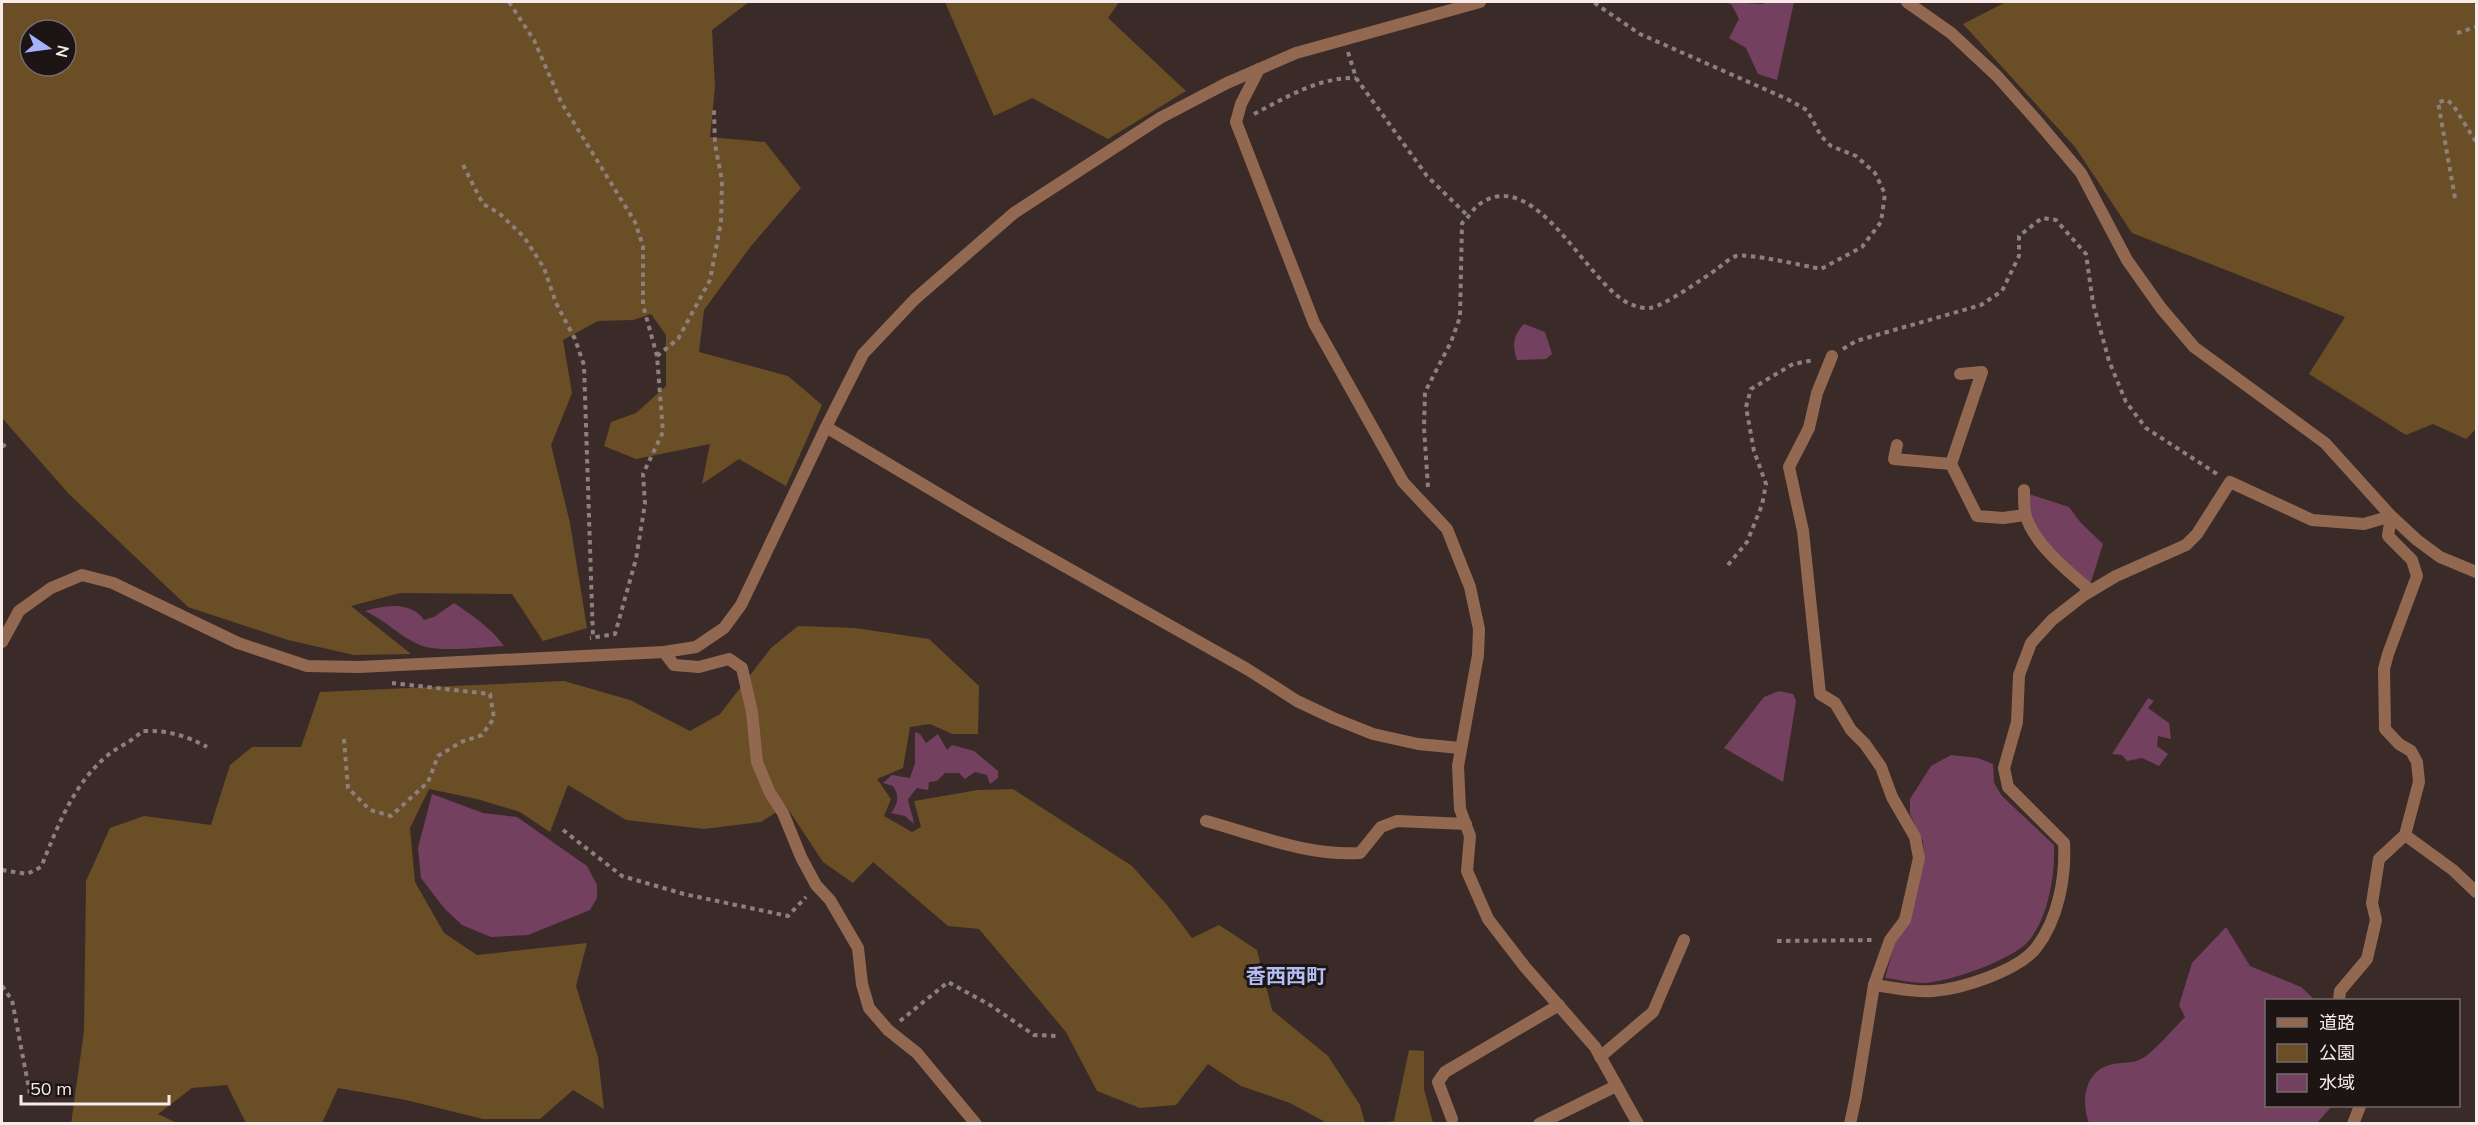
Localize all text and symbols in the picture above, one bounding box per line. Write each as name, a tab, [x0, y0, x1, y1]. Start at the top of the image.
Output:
north arrow	[18, 18, 78, 78]
text: N	[52, 43, 74, 60]
district label: 香西西町	[1246, 963, 1326, 988]
legend	[2265, 999, 2460, 1107]
text: 道路	[2319, 1011, 2355, 1034]
text: 公園	[2319, 1041, 2355, 1064]
scale bar	[21, 1068, 170, 1106]
text: 水域	[2319, 1071, 2355, 1094]
text: 50 m	[30, 1077, 72, 1100]

